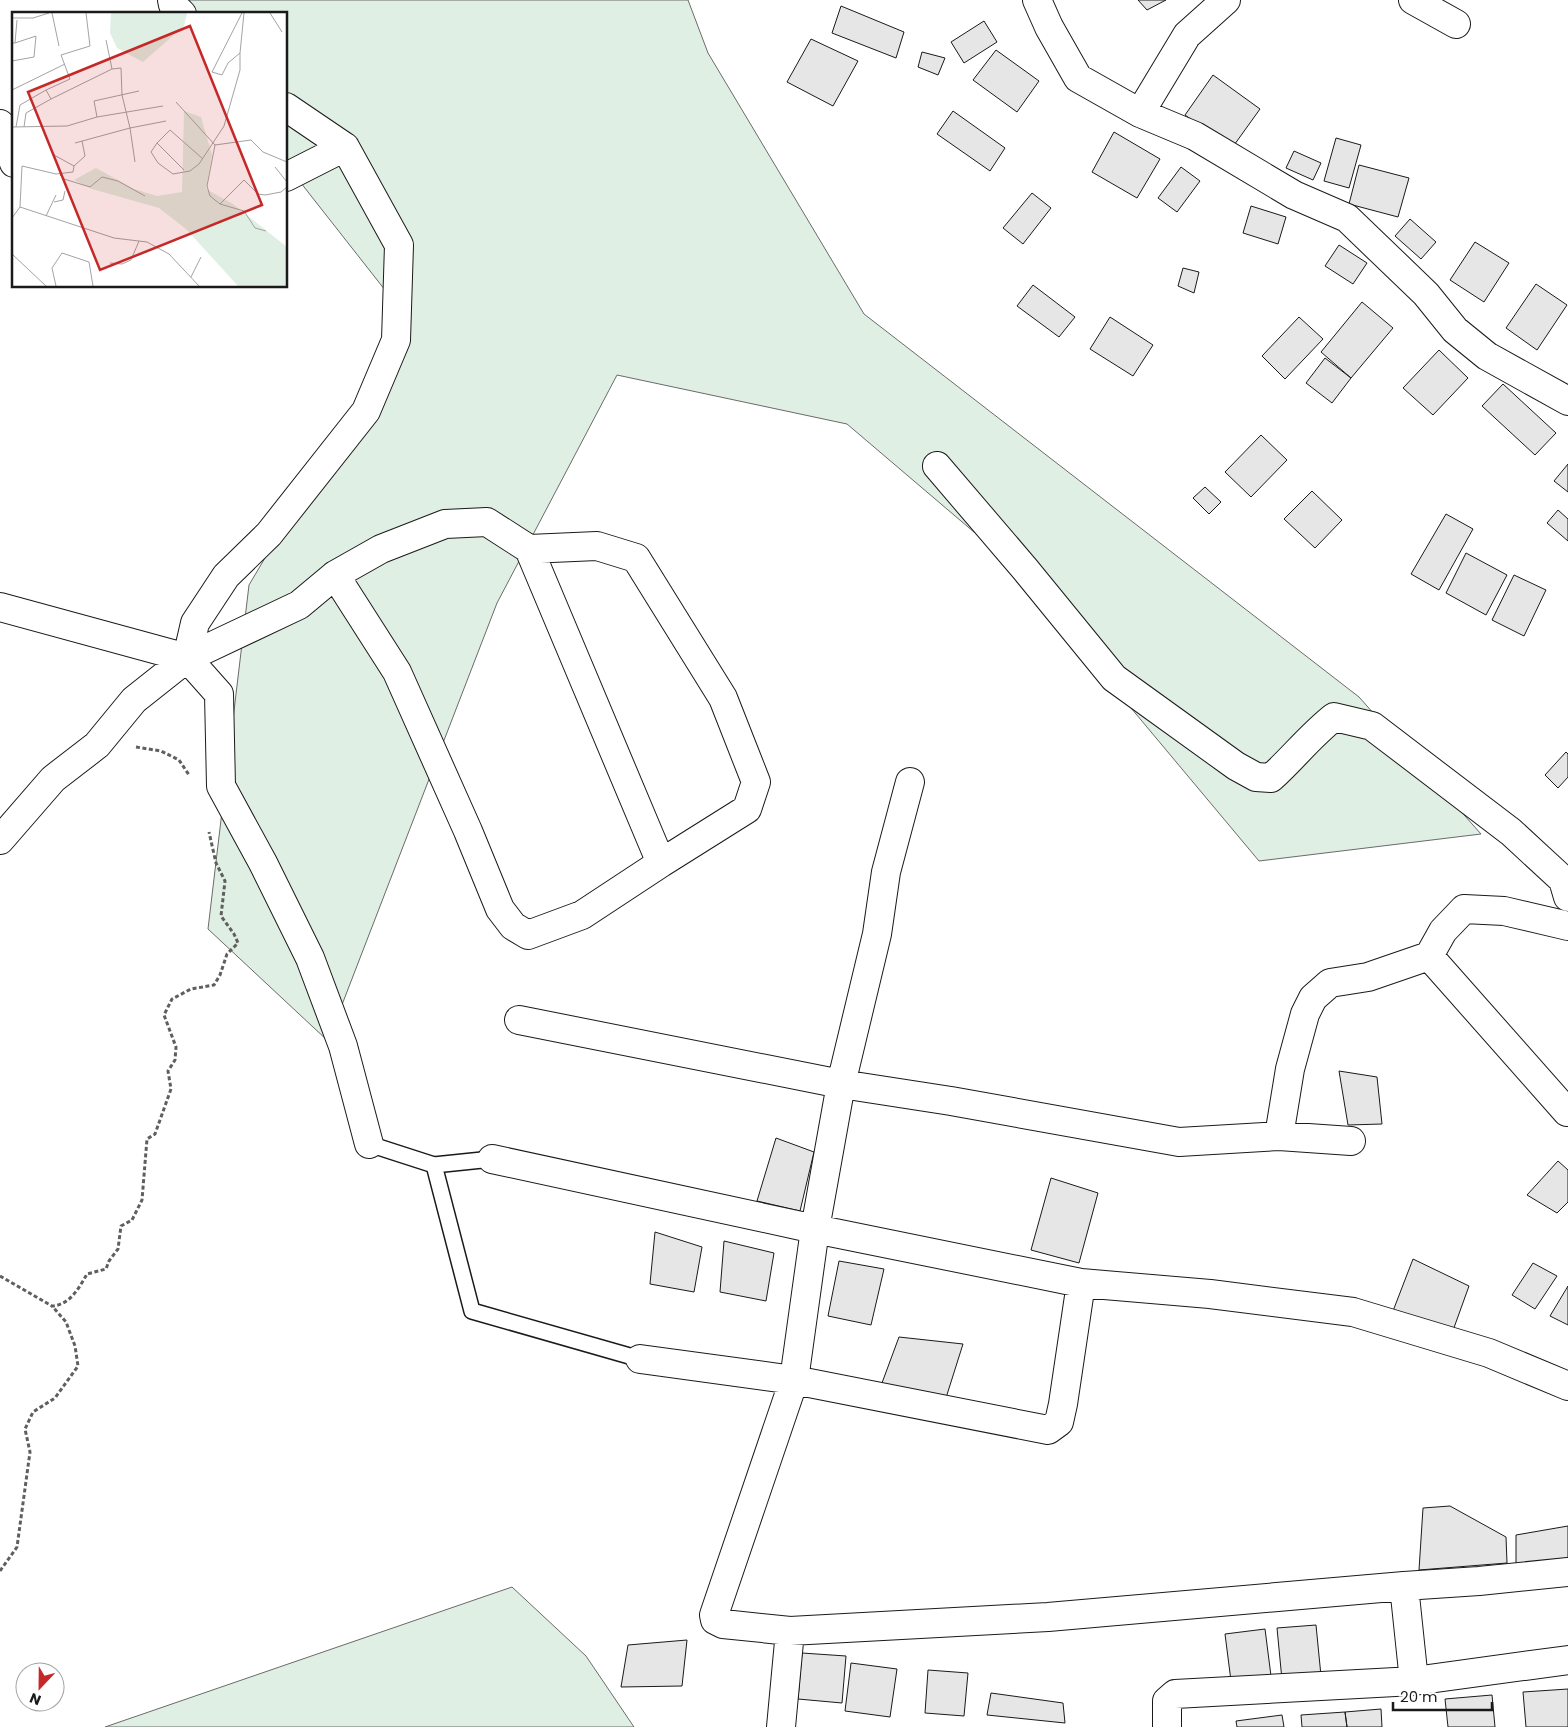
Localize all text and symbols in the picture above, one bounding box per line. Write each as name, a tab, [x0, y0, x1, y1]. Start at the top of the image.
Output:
inset map	[12, 12, 288, 288]
north arrow	[15, 1662, 65, 1712]
scale bar	[1393, 1680, 1492, 1712]
text: 20 m	[1400, 1686, 1438, 1707]
text: N	[27, 1688, 44, 1710]

